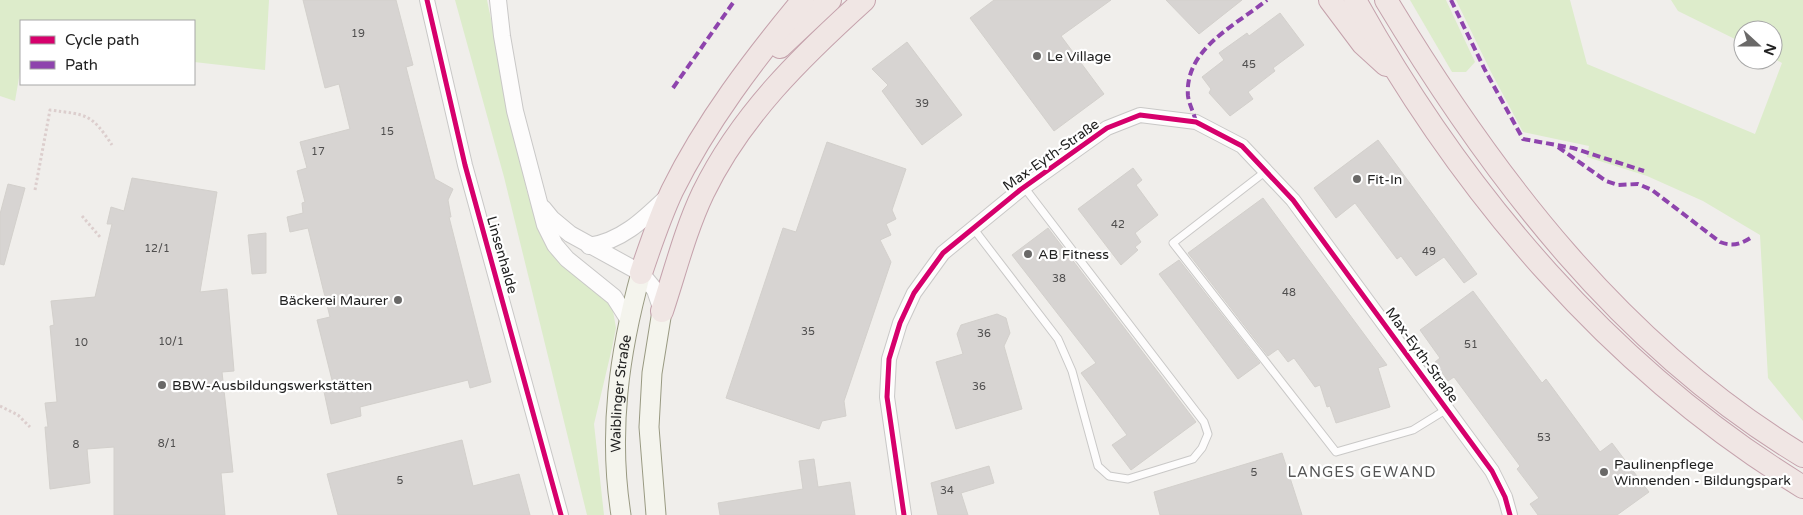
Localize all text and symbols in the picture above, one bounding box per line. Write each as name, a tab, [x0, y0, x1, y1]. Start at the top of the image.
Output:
legend	[20, 20, 195, 85]
north arrow	[1733, 20, 1783, 70]
house number: 19	[351, 27, 365, 40]
text: Cycle path	[65, 31, 139, 49]
text: N	[1760, 41, 1780, 58]
place label: Le Village	[1047, 48, 1111, 65]
marker: Le Village	[1031, 50, 1043, 62]
text: Path	[65, 56, 98, 74]
house number: 45	[1242, 58, 1256, 71]
house number: 39	[915, 97, 929, 110]
street label: Max-Eyth-Straße	[1000, 115, 1102, 195]
house number: 15	[380, 125, 394, 138]
house number: 17	[311, 145, 325, 158]
place label: Fit-In	[1367, 171, 1402, 188]
marker: Fit-In	[1351, 173, 1363, 185]
street label: Linsenhalde	[483, 214, 521, 296]
house number: 42	[1111, 218, 1125, 231]
house number: 12/1	[144, 242, 170, 255]
house number: 49	[1422, 245, 1436, 258]
place label: AB Fitness	[1038, 246, 1109, 263]
marker: AB Fitness	[1022, 248, 1034, 260]
house number: 38	[1052, 272, 1066, 285]
house number: 48	[1282, 286, 1296, 299]
place label: Bäckerei Maurer	[279, 292, 389, 309]
marker: Bäckerei Maurer	[392, 294, 404, 306]
street label: Max-Eyth-Straße	[1382, 304, 1462, 406]
house number: 35	[801, 325, 815, 338]
house number: 36	[977, 327, 991, 340]
street label: Waiblinger Straße	[607, 333, 635, 453]
house number: 10/1	[158, 335, 184, 348]
house number: 10	[74, 336, 88, 349]
house number: 51	[1464, 338, 1478, 351]
place label: BBW-Ausbildungswerkstätten	[172, 377, 372, 394]
marker: BBW-Ausbildungswerkstätten	[156, 379, 168, 391]
house number: 36	[972, 380, 986, 393]
house number: 53	[1537, 431, 1551, 444]
house number: 8/1	[158, 437, 176, 450]
house number: 8	[73, 438, 80, 451]
place label: Paulinenpflege Winnenden - Bildungspark	[1614, 456, 1791, 489]
district label: LANGES GEWAND	[1287, 463, 1437, 481]
house number: 5	[1251, 466, 1258, 479]
marker: Paulinenpflege Winnenden - Bildungspark	[1598, 466, 1610, 478]
house number: 5	[397, 474, 404, 487]
house number: 34	[940, 484, 954, 497]

